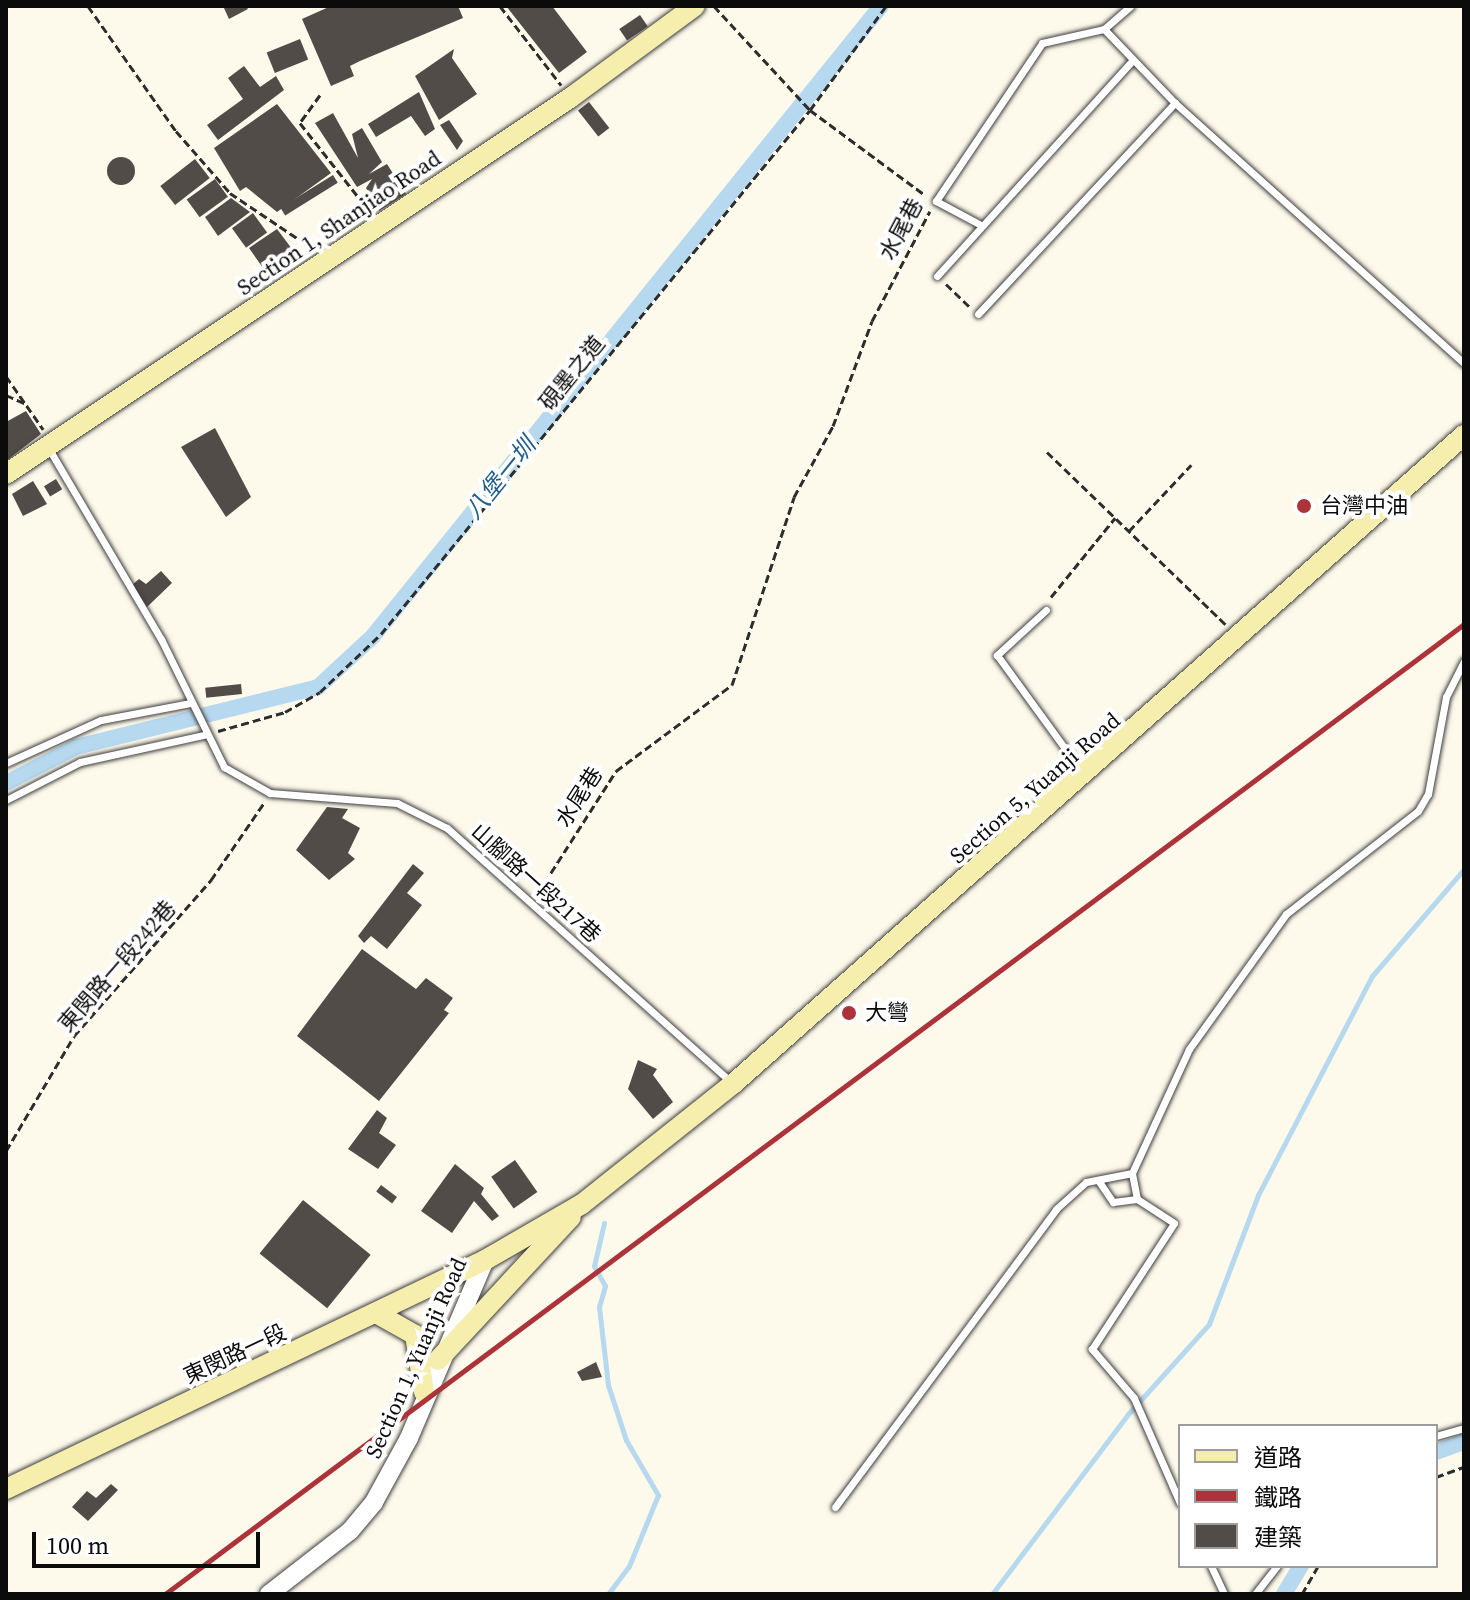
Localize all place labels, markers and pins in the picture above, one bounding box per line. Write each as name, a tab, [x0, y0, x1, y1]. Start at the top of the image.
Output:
place label: 台灣中油	[1320, 493, 1408, 519]
marker: 台灣中油	[1295, 497, 1313, 515]
place label: 大彎	[865, 1000, 909, 1026]
marker: 大彎	[840, 1004, 858, 1022]

